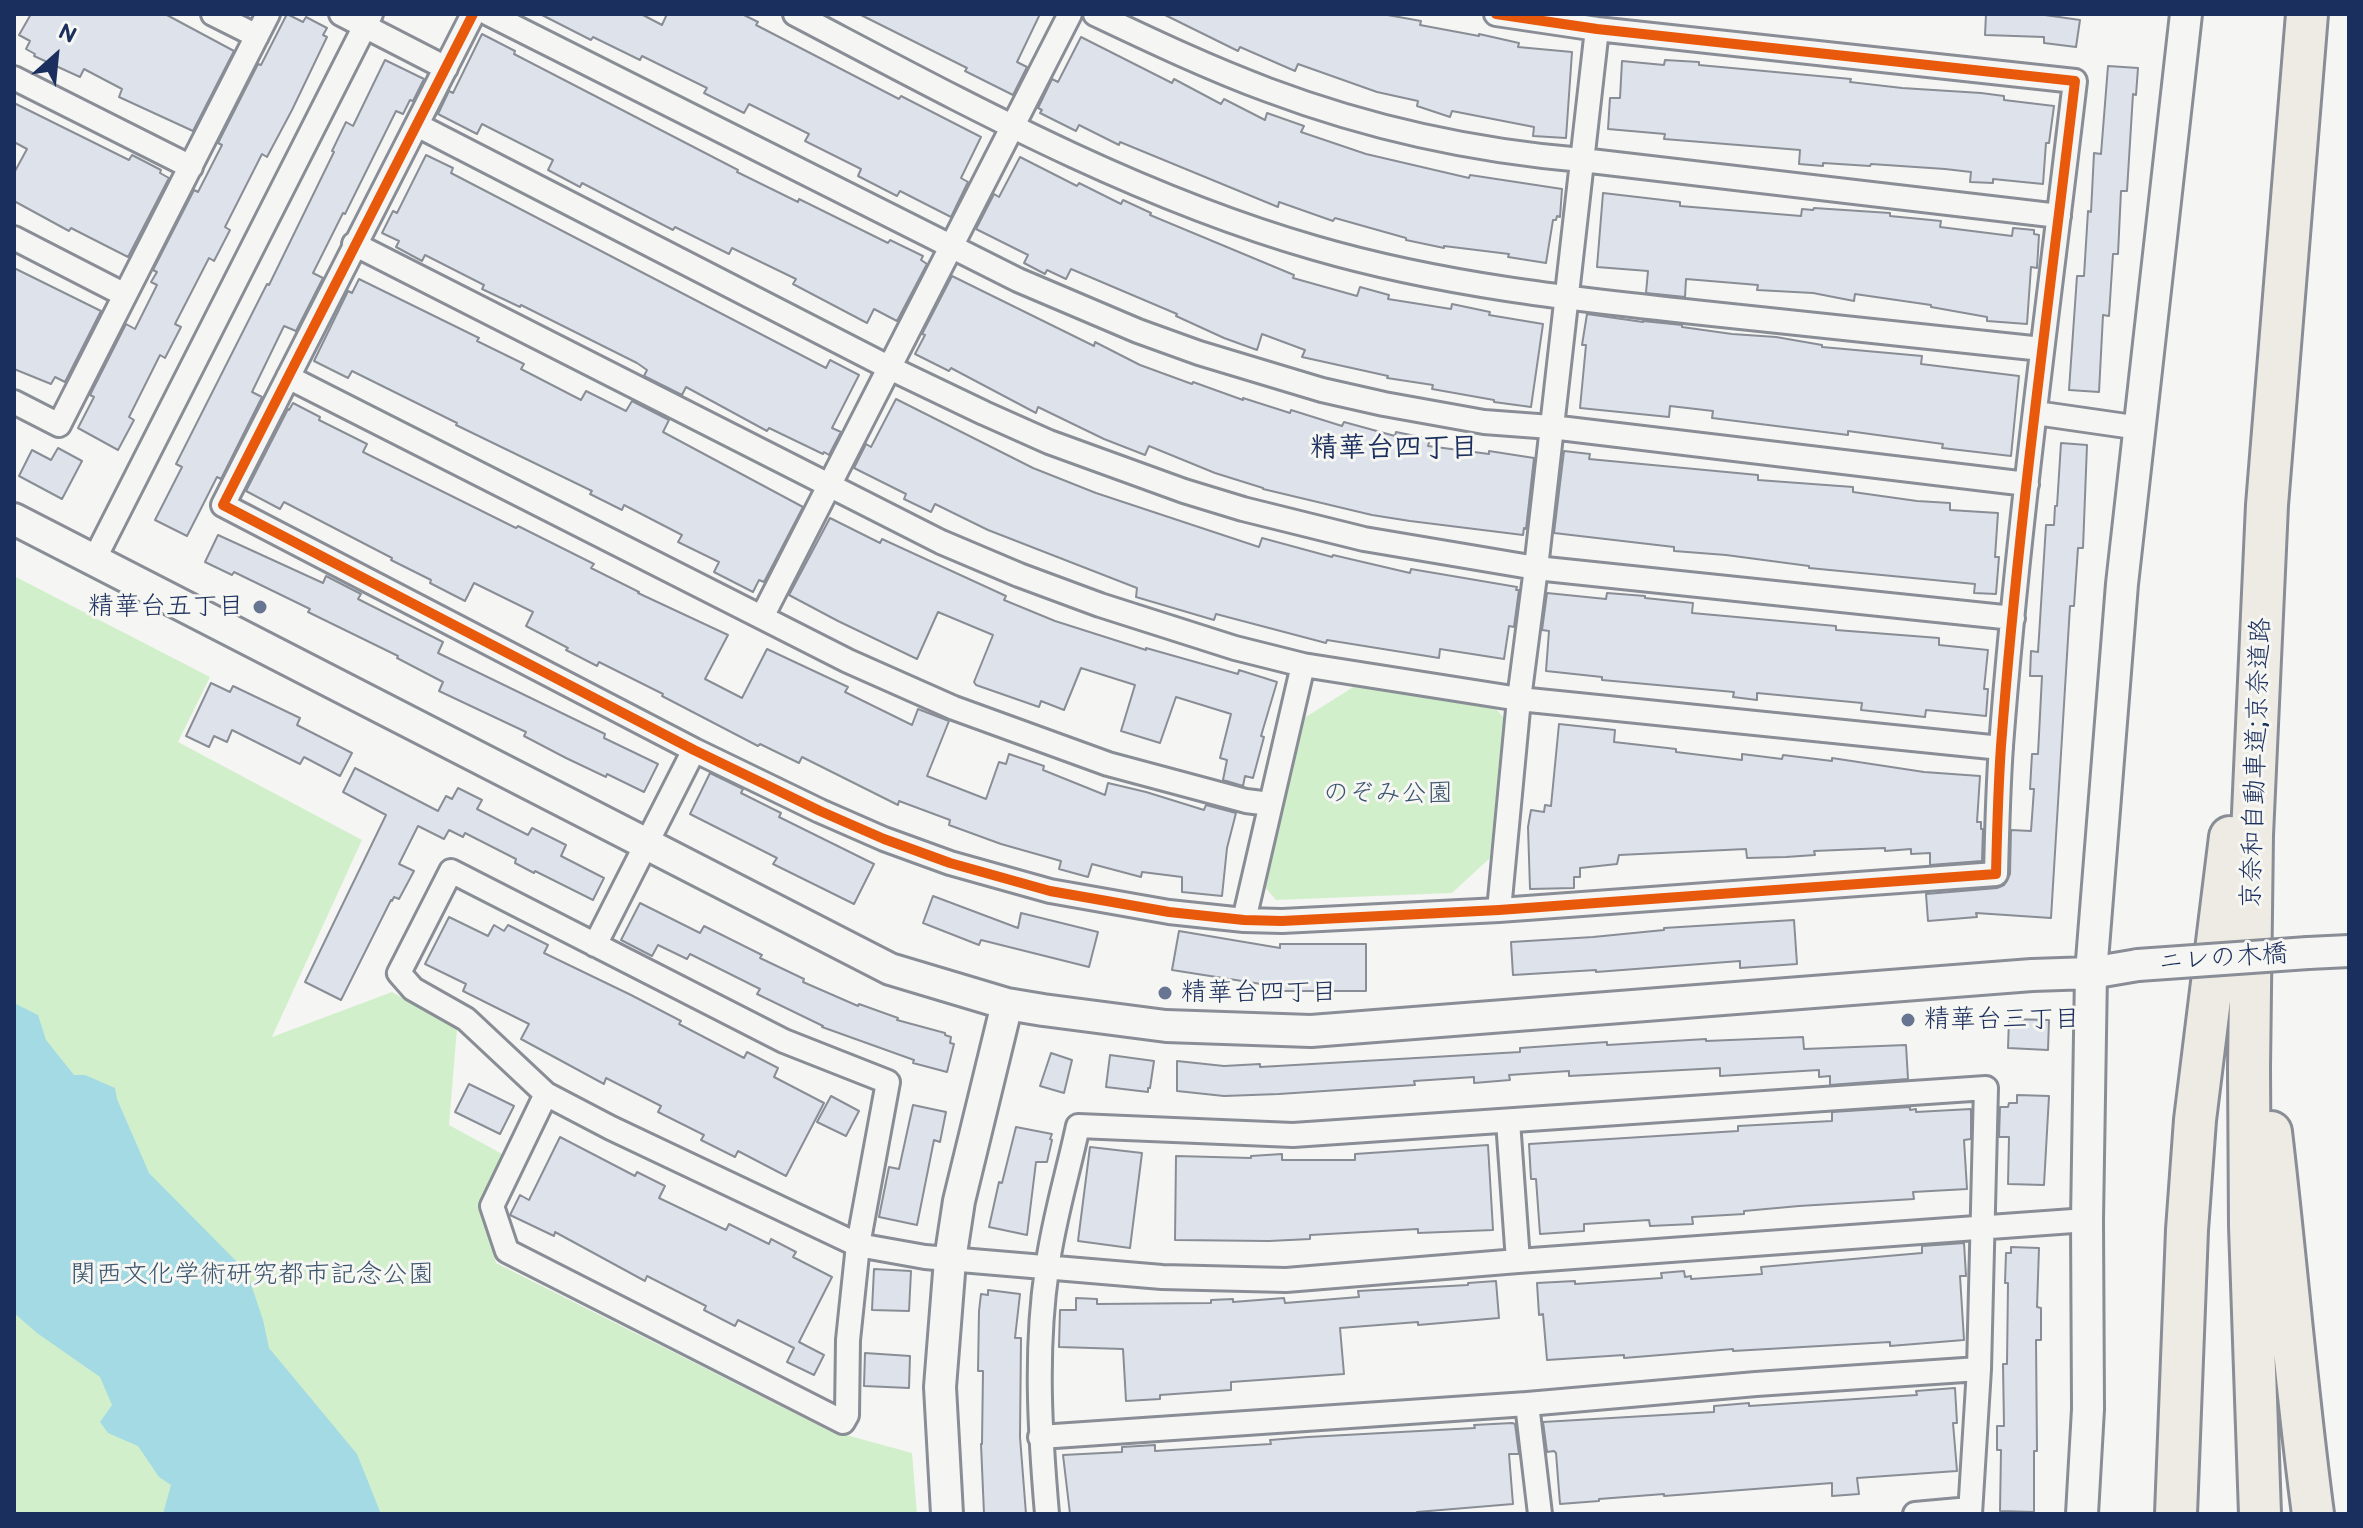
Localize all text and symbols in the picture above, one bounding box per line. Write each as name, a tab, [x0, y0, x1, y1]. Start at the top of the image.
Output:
north arrow	[16, 16, 96, 96]
text: N	[54, 18, 81, 50]
district label: 精華台四丁目	[1310, 432, 1478, 466]
place label: 精華台五丁目	[88, 591, 244, 623]
marker: 精華台五丁目	[251, 598, 269, 616]
street label: 京奈和自動車道;京奈道路	[2236, 617, 2278, 909]
park label: のぞみ公園	[1323, 778, 1453, 810]
street label: ニレの木橋	[2157, 939, 2289, 979]
place label: 精華台四丁目	[1181, 977, 1337, 1009]
marker: 精華台四丁目	[1156, 984, 1174, 1002]
place label: 精華台三丁目	[1924, 1004, 2080, 1036]
marker: 精華台三丁目	[1899, 1011, 1917, 1029]
park label: 関西文化学術研究都市記念公園	[70, 1259, 434, 1291]

